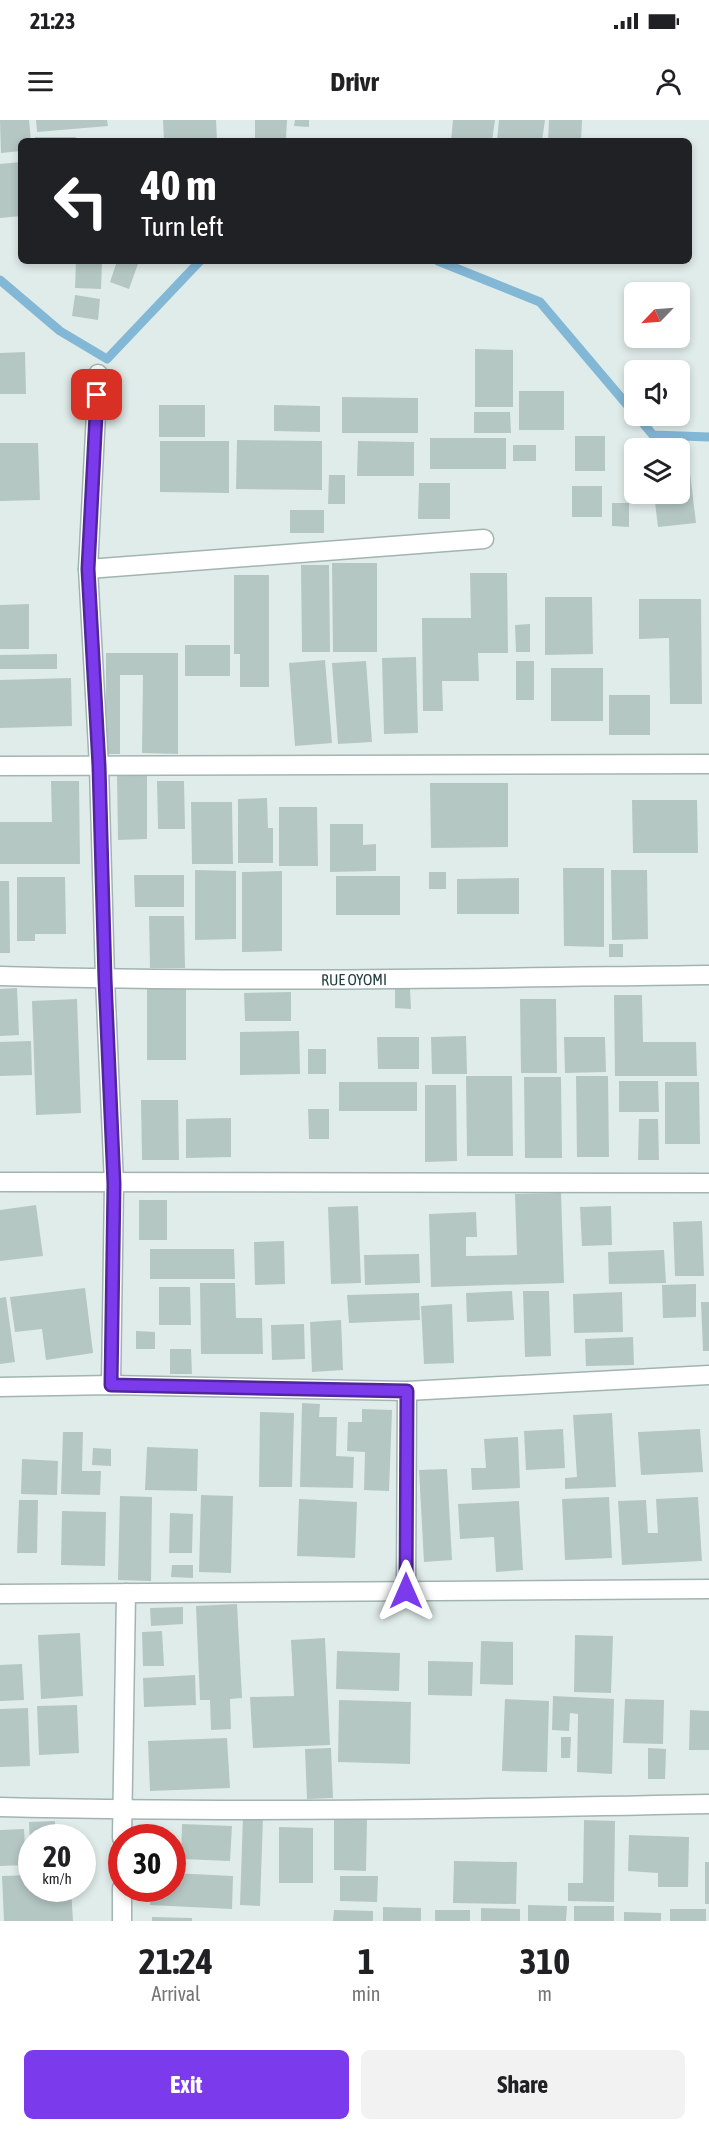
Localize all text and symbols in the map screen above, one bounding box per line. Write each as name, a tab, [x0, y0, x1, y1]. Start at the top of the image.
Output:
text: 21:23	[30, 8, 75, 34]
icon: menu	[24, 65, 57, 98]
icon: person	[652, 65, 685, 98]
text: Drivr	[330, 66, 379, 97]
text: 40 m	[141, 161, 216, 209]
icon: left	[42, 162, 120, 240]
text: Turn left	[141, 211, 224, 242]
north arrow	[624, 282, 690, 348]
map controls	[624, 282, 690, 504]
button: sound	[624, 360, 690, 426]
pin	[71, 369, 122, 420]
icon: arrive	[80, 378, 113, 411]
button: layers	[624, 438, 690, 504]
street label: RUE OYOMI	[321, 970, 387, 988]
position arrow	[374, 1559, 438, 1623]
speed limit sign: 30	[108, 1824, 186, 1902]
text: 20	[43, 1839, 71, 1873]
text: km/h	[42, 1870, 72, 1887]
text: 21:24	[139, 1940, 213, 1982]
text: 1	[358, 1940, 375, 1982]
text: 310	[519, 1940, 570, 1982]
text: Arrival	[151, 1982, 200, 2005]
text: min	[352, 1982, 381, 2005]
text: m	[538, 1982, 552, 2005]
button: Exit	[24, 2050, 349, 2119]
button: Share	[361, 2050, 685, 2119]

